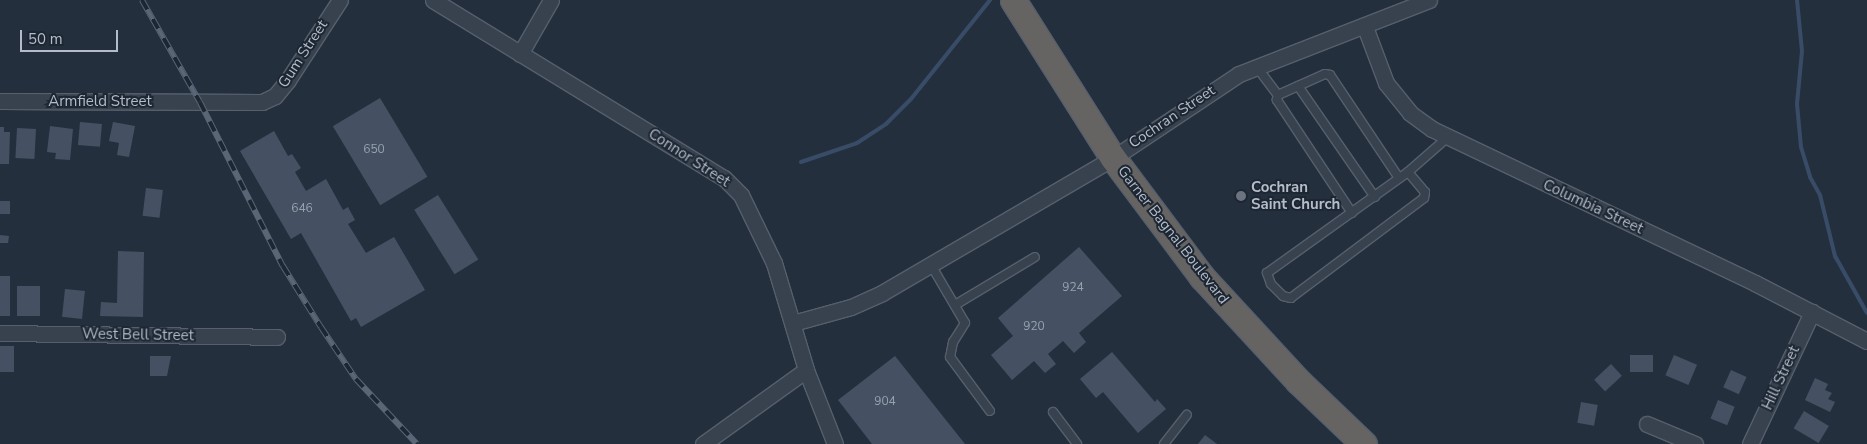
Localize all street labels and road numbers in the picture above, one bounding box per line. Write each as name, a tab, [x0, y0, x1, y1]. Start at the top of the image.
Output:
street label: Gum Street	[275, 17, 331, 91]
street label: Cochran Street	[1126, 82, 1218, 152]
street label: Armfield Street	[48, 93, 152, 111]
street label: Connor Street	[645, 125, 733, 191]
street label: Garner Bagnal Boulevard	[1113, 162, 1233, 308]
street label: Columbia Street	[1540, 176, 1646, 238]
street label: West Bell Street	[82, 325, 194, 345]
street label: Hill Street	[1758, 343, 1804, 413]

